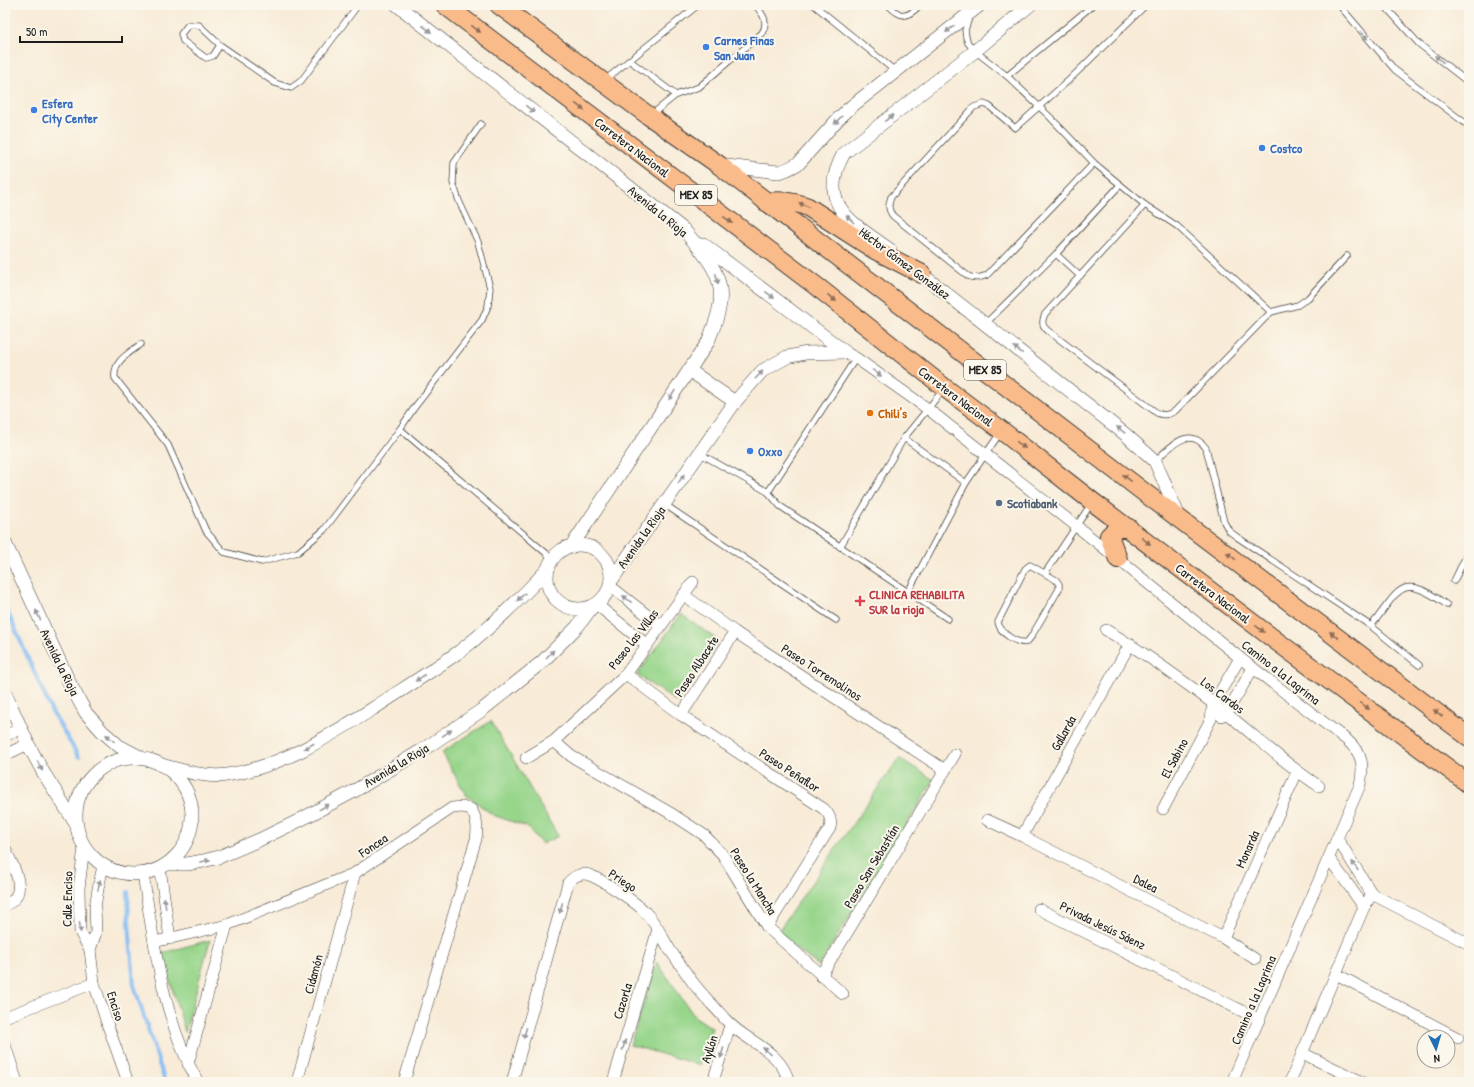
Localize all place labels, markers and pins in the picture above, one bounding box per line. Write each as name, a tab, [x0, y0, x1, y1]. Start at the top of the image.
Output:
place label: Carnes Finas San Juan	[714, 31, 774, 64]
marker: Carnes Finas San Juan	[701, 42, 711, 52]
place label: Esfera City Center	[42, 94, 99, 128]
marker: Esfera City Center	[29, 105, 39, 115]
place label: Costco	[1270, 139, 1303, 157]
marker: Costco	[1257, 143, 1267, 153]
place label: Chili's	[878, 404, 907, 422]
marker: Chili's	[865, 408, 875, 418]
place label: Oxxo	[758, 442, 783, 460]
marker: Oxxo	[745, 446, 755, 456]
place label: Scotiabank	[1007, 494, 1058, 512]
marker: Scotiabank	[994, 498, 1004, 508]
place label: CLINICA REHABILITA SUR la rioja	[869, 585, 965, 618]
marker: CLINICA REHABILITA SUR la rioja	[854, 595, 866, 607]

